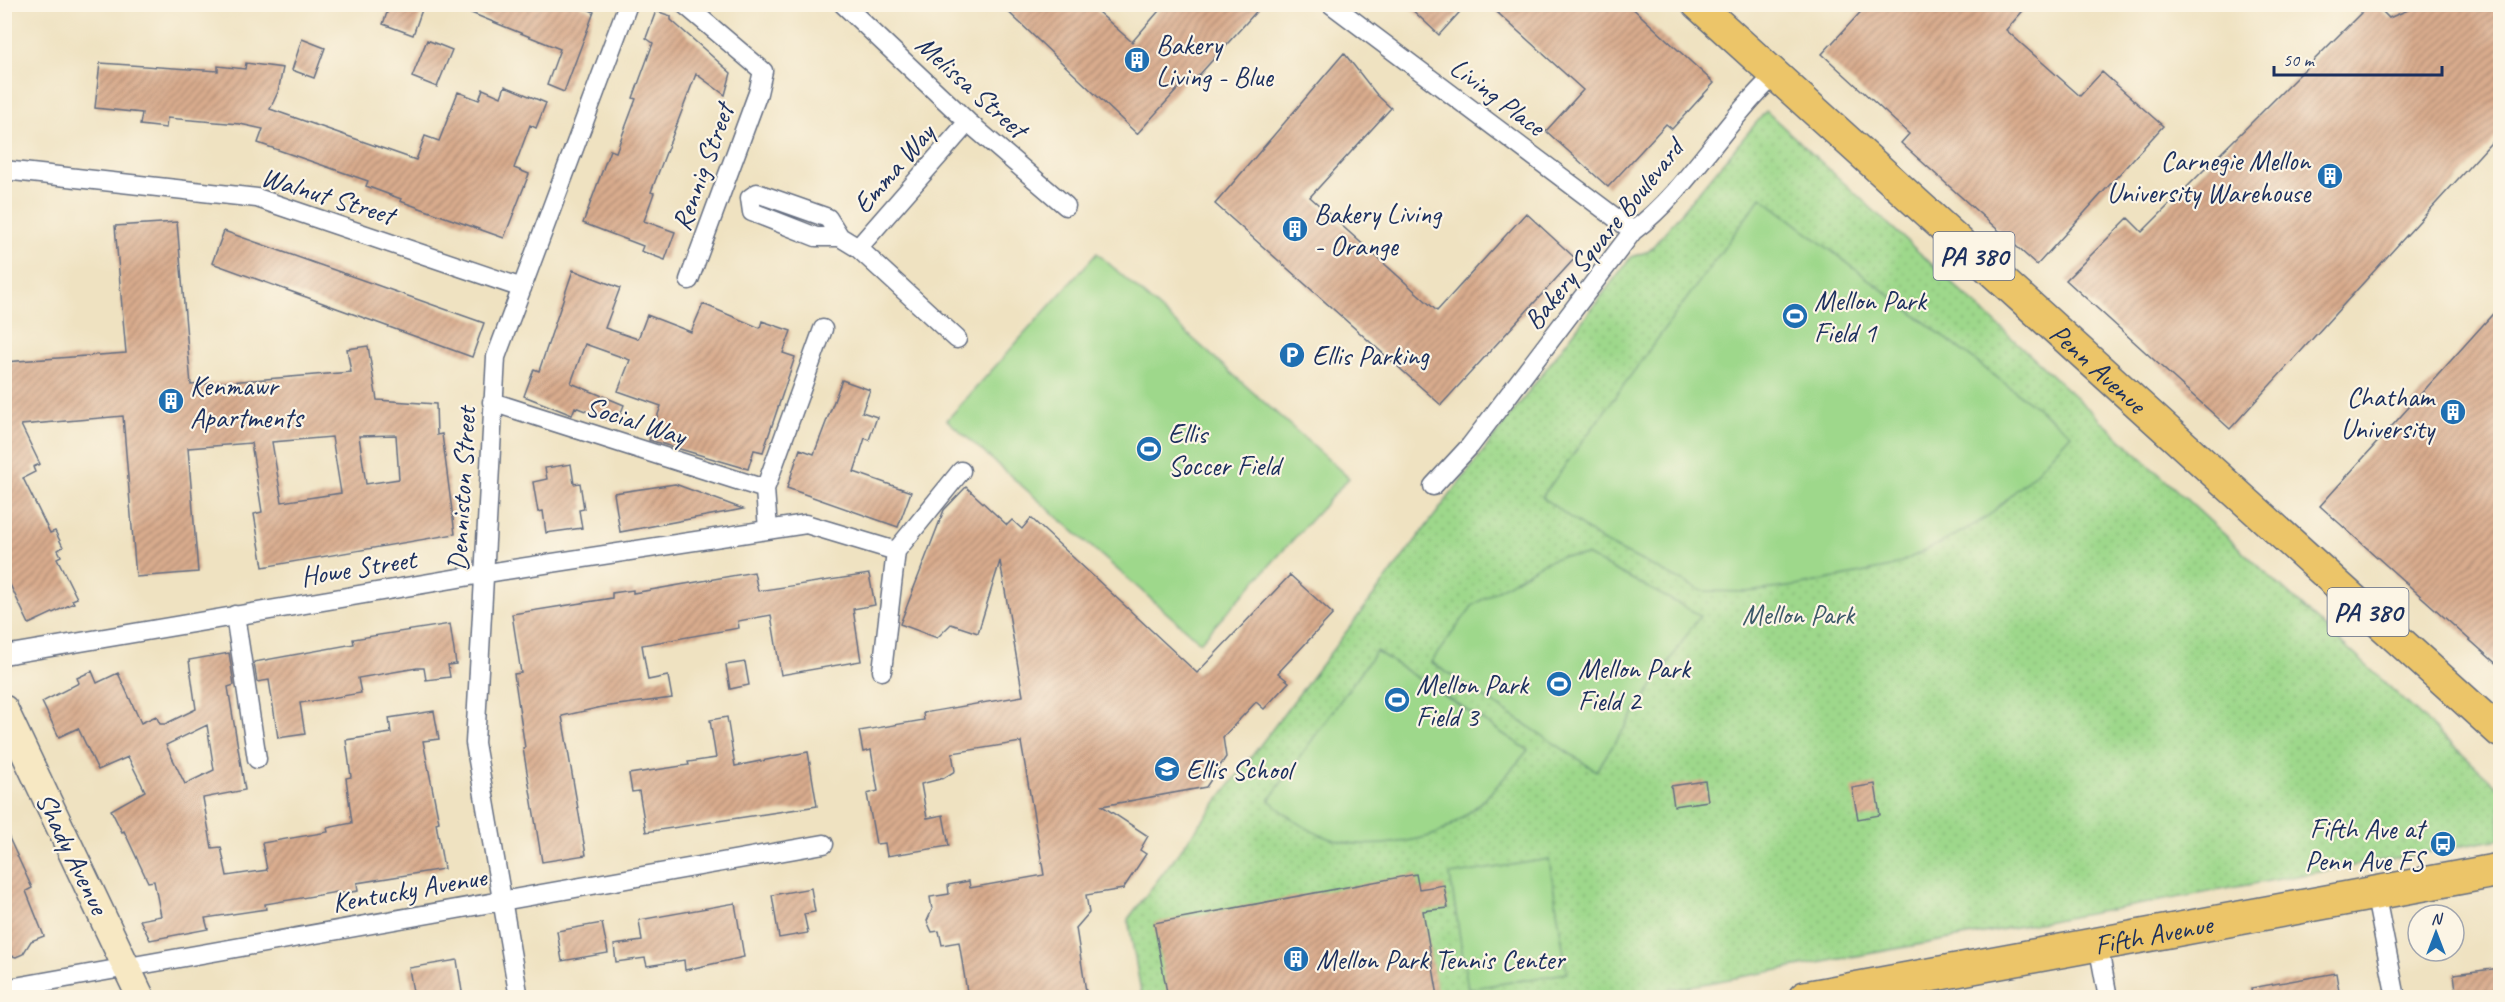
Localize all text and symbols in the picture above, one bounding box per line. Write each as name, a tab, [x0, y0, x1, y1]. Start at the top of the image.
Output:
street label: Melissa Street	[909, 27, 1037, 148]
place label: Bakery Living - Blue	[1156, 27, 1274, 94]
scale bar	[2274, 39, 2442, 77]
building icon: Bakery Living - Blue	[1122, 45, 1152, 75]
street label: Living Place	[1443, 49, 1554, 145]
text: 50 m	[2283, 49, 2316, 71]
street label: Rennig Street	[663, 96, 743, 235]
street label: Emma Way	[845, 114, 943, 220]
street label: Bakery Square Boulevard	[1516, 129, 1693, 337]
place label: Carnegie Mellon University Warehouse	[2107, 143, 2312, 210]
street label: Walnut Street	[257, 159, 402, 233]
building icon: Carnegie Mellon University Warehouse	[2315, 161, 2345, 191]
place label: Bakery Living - Orange	[1314, 196, 1443, 263]
building icon: Bakery Living - Orange	[1280, 214, 1310, 244]
road number: PA 380	[1934, 232, 2014, 280]
place label: Mellon Park Field 1	[1814, 283, 1928, 350]
sports icon: Mellon Park Field 1	[1780, 301, 1810, 331]
street label: Penn Avenue	[2043, 316, 2155, 422]
place label: Ellis Parking	[1312, 338, 1430, 373]
parking icon: Ellis Parking	[1277, 340, 1307, 370]
place label: Kenmawr Apartments	[190, 368, 305, 435]
place label: Chatham University	[2341, 379, 2436, 446]
building icon: Kenmawr Apartments	[156, 386, 186, 416]
street label: Social Way	[581, 388, 693, 454]
building icon: Chatham University	[2438, 397, 2468, 427]
street label: Denniston Street	[440, 403, 483, 572]
place label: Ellis Soccer Field	[1168, 416, 1284, 483]
sports icon: Ellis Soccer Field	[1134, 434, 1164, 464]
street label: Howe Street	[298, 541, 421, 594]
road number: PA 380	[2328, 588, 2408, 636]
park label: Mellon Park	[1742, 597, 1856, 632]
place label: Mellon Park Field 2	[1578, 651, 1692, 718]
place label: Mellon Park Field 3	[1416, 667, 1530, 734]
sports icon: Mellon Park Field 2	[1544, 669, 1574, 699]
sports icon: Mellon Park Field 3	[1382, 685, 1412, 715]
place label: Ellis School	[1186, 752, 1297, 787]
school or university icon: Ellis School	[1152, 754, 1182, 784]
street label: Shady Avenue	[28, 787, 118, 921]
place label: Fifth Ave at Penn Ave FS	[2305, 811, 2428, 878]
bus stop icon: Fifth Ave at Penn Ave FS	[2428, 829, 2458, 859]
street label: Kentucky Avenue	[329, 858, 491, 920]
north arrow	[2406, 903, 2466, 963]
street label: Fifth Avenue	[2092, 906, 2217, 962]
text: N	[2431, 909, 2444, 929]
place label: Mellon Park Tennis Center	[1316, 942, 1566, 977]
building icon: Mellon Park Tennis Center	[1281, 944, 1311, 974]

